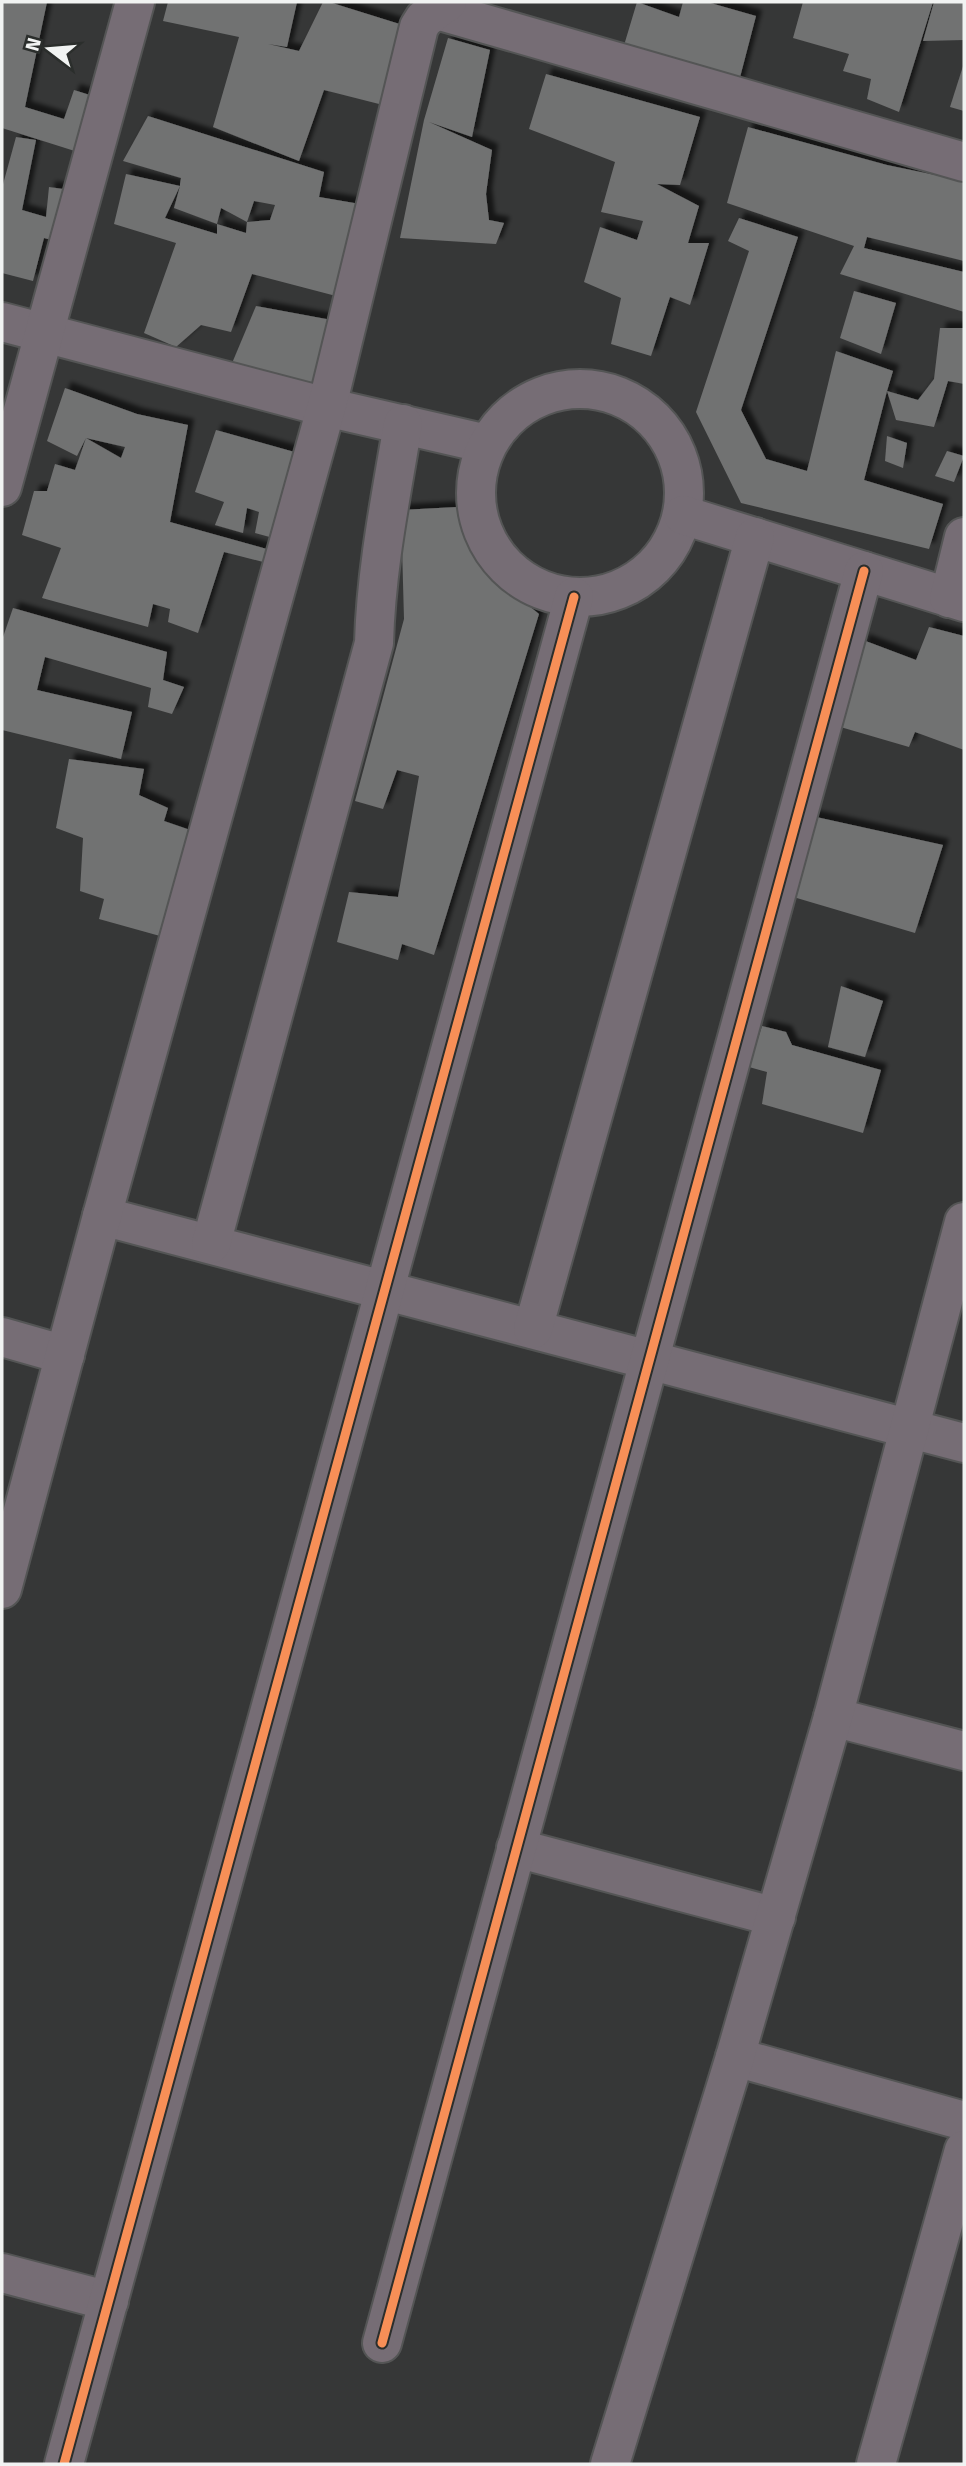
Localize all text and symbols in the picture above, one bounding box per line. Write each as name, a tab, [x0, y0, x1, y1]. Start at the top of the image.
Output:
north arrow	[14, 14, 84, 84]
text: N	[20, 35, 46, 54]

